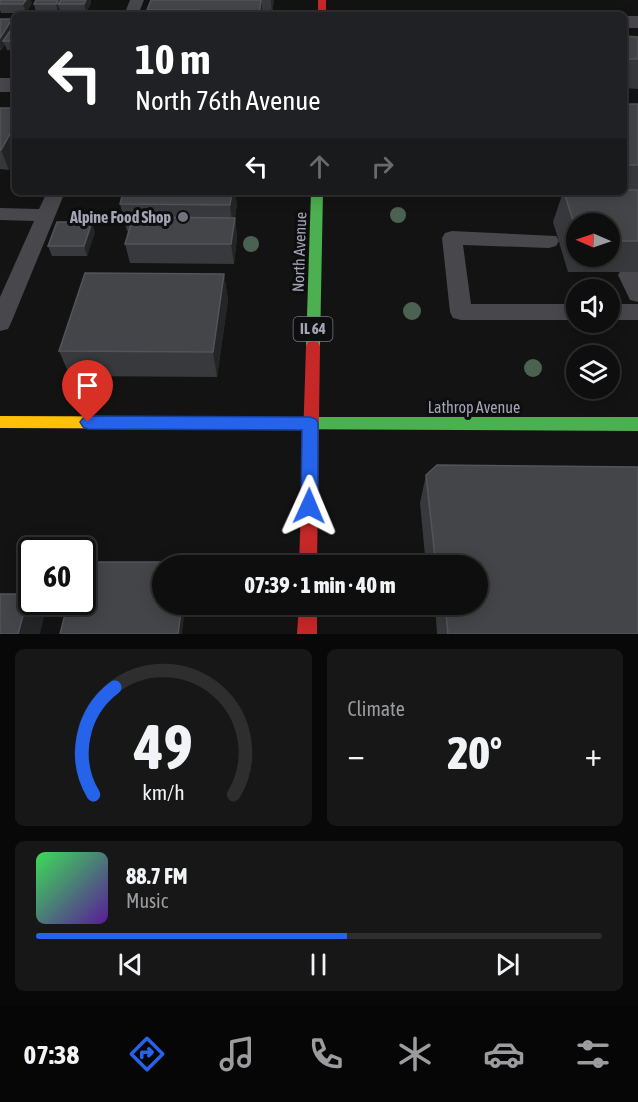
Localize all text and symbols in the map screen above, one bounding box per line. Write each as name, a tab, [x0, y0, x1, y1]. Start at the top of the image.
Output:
text: 10 m	[135, 35, 210, 83]
icon: left	[36, 36, 114, 114]
text: North 76th Avenue	[135, 85, 321, 116]
icon: left	[240, 150, 273, 183]
icon: ahead	[303, 150, 336, 183]
icon: right	[366, 150, 399, 183]
place label: Alpine Food Shop	[69, 208, 171, 226]
marker: Alpine Food Shop	[176, 210, 190, 224]
street label: North Avenue	[289, 212, 309, 292]
north arrow	[566, 213, 620, 267]
map controls	[566, 213, 620, 399]
button: sound	[566, 279, 620, 333]
road number: IL 64	[294, 317, 332, 341]
button: layers	[566, 345, 620, 399]
pin	[62, 360, 113, 422]
icon: arrive	[71, 369, 104, 402]
street label: Lathrop Avenue	[428, 398, 520, 417]
position arrow	[277, 474, 341, 538]
speed limit sign: 60	[18, 537, 96, 615]
text: 07:39 · 1 min · 40 m	[244, 572, 396, 598]
text: Climate	[348, 697, 405, 720]
text: 49	[133, 711, 193, 782]
text: 20°	[447, 727, 502, 779]
text: −	[348, 735, 365, 773]
text: +	[585, 735, 602, 773]
text: km/h	[142, 780, 185, 805]
text: 88.7 FM	[126, 863, 188, 889]
text: Music	[126, 889, 168, 912]
icon: previous	[114, 948, 147, 981]
icon: pause	[302, 948, 335, 981]
icon: next	[491, 948, 524, 981]
icon: directions	[126, 1033, 168, 1075]
icon: music	[216, 1033, 258, 1075]
icon: phone	[305, 1033, 347, 1075]
icon: climate	[394, 1033, 436, 1075]
icon: car	[483, 1033, 525, 1075]
icon: filters	[572, 1033, 614, 1075]
text: 07:38	[24, 1039, 79, 1070]

